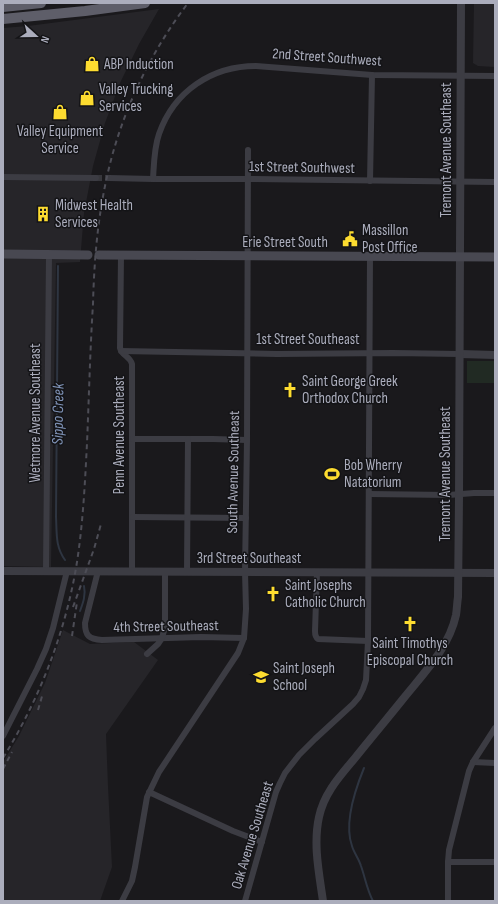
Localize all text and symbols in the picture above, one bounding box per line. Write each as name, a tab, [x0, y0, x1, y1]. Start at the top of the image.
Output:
north arrow	[16, 16, 56, 56]
text: N	[38, 34, 52, 45]
street label: 2nd Street Southwest	[272, 44, 383, 71]
shop icon: ABP Induction	[83, 55, 101, 73]
place label: ABP Induction	[103, 55, 174, 74]
place label: Valley Trucking Services	[99, 80, 173, 116]
street label: Tremont Avenue Southeast	[437, 82, 456, 218]
shop icon: Valley Trucking Services	[78, 89, 96, 107]
shop icon: Valley Equipment Service	[51, 103, 69, 121]
place label: Valley Equipment Service	[17, 122, 103, 158]
street label: 1st Street Southwest	[249, 157, 356, 178]
place label: Midwest Health Services	[55, 196, 133, 232]
building icon: Midwest Health Services	[34, 205, 52, 223]
place label: Massillon Post Office	[362, 221, 418, 257]
public building icon: Massillon Post Office	[341, 230, 359, 248]
street label: Erie Street South	[242, 233, 328, 252]
street label: 1st Street Southeast	[256, 330, 360, 349]
street label: Wetmore Avenue Southeast	[26, 343, 45, 483]
place label: Saint George Greek Orthodox Church	[302, 372, 398, 408]
street label: Penn Avenue Southeast	[110, 375, 129, 494]
church icon: Saint George Greek Orthodox Church	[281, 381, 299, 399]
water label: Sippo Creek	[48, 382, 69, 445]
street label: Tremont Avenue Southeast	[436, 406, 455, 542]
street label: South Avenue Southeast	[223, 410, 244, 534]
place label: Bob Wherry Natatorium	[344, 456, 402, 492]
sports icon: Bob Wherry Natatorium	[323, 465, 341, 483]
street label: 3rd Street Southeast	[197, 549, 302, 568]
place label: Saint Josephs Catholic Church	[285, 576, 366, 612]
church icon: Saint Josephs Catholic Church	[264, 585, 282, 603]
church icon: Saint Timothys Episcopal Church	[401, 615, 419, 633]
street label: 4th Street Southeast	[113, 616, 219, 637]
place label: Saint Timothys Episcopal Church	[367, 634, 453, 670]
place label: Saint Joseph School	[273, 659, 335, 695]
school or university icon: Saint Joseph School	[252, 668, 270, 686]
street label: Oak Avenue Southeast	[227, 778, 278, 891]

